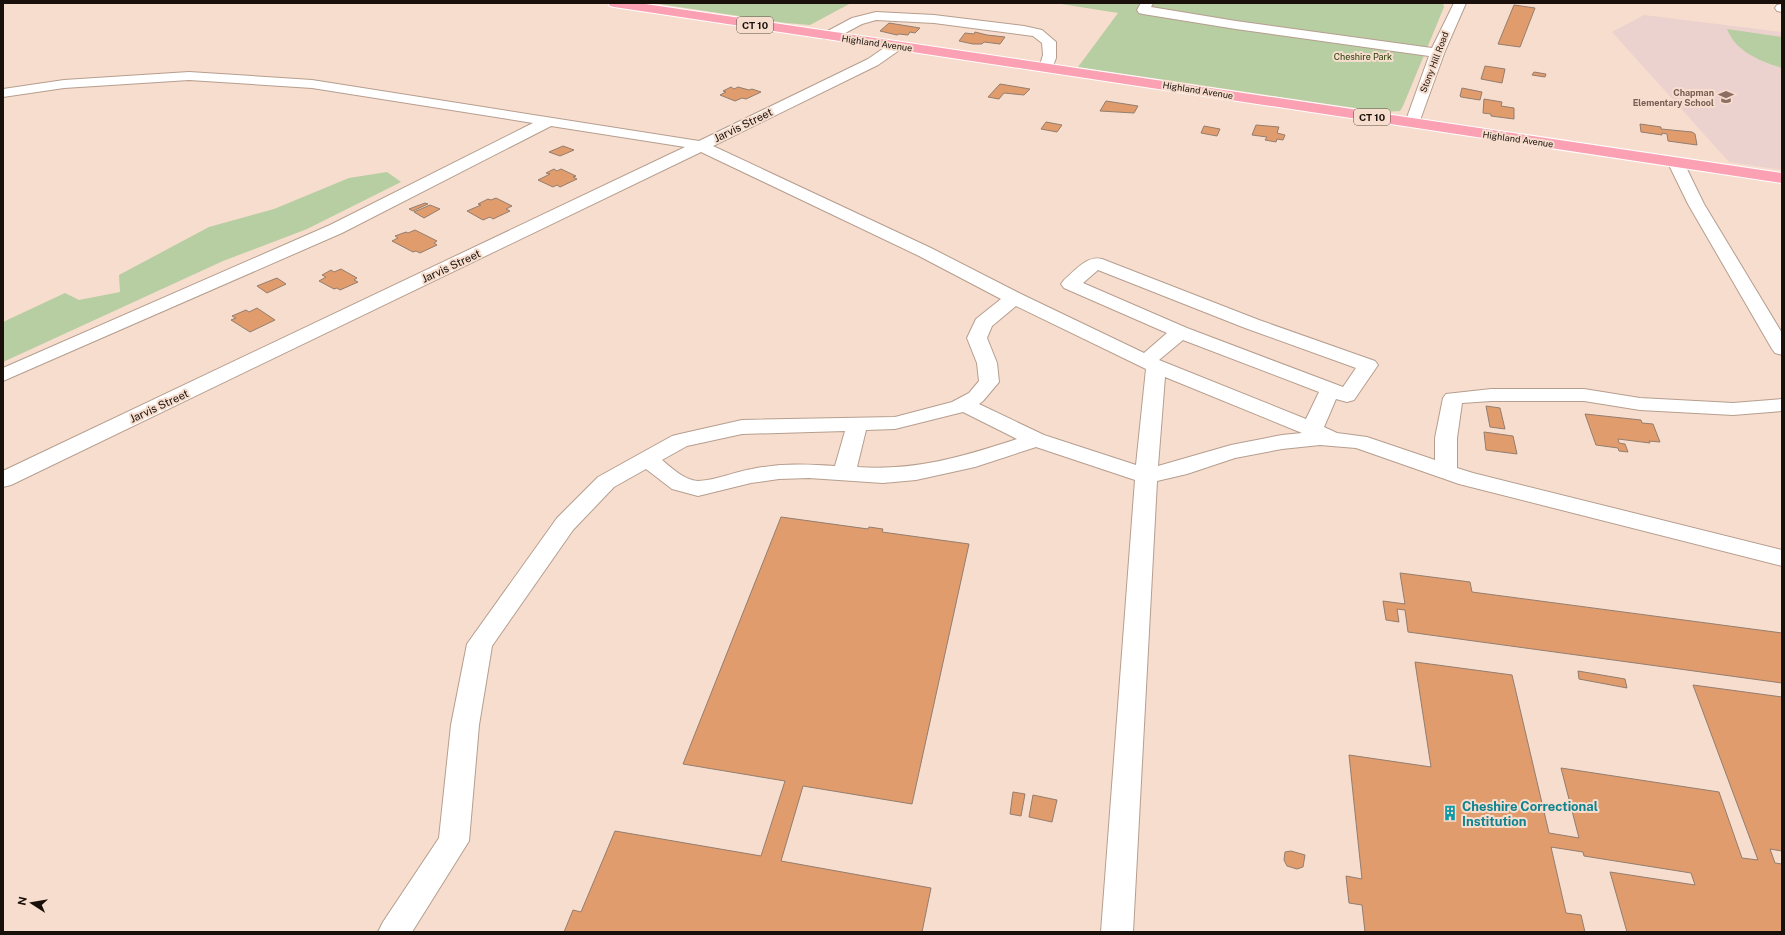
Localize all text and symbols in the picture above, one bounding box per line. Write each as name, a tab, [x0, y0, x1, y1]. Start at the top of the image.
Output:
road number: CT 10	[737, 17, 773, 33]
street label: Stony Hill Road	[1417, 30, 1451, 94]
street label: Highland Avenue	[841, 33, 913, 53]
park label: Cheshire Park	[1334, 51, 1392, 62]
street label: Highland Avenue	[1162, 79, 1234, 101]
place label: Chapman Elementary School	[1633, 87, 1714, 108]
school or university icon: Chapman Elementary School	[1717, 88, 1735, 106]
street label: Jarvis Street	[712, 106, 774, 144]
road number: CT 10	[1354, 109, 1390, 125]
street label: Highland Avenue	[1482, 129, 1554, 149]
street label: Jarvis Street	[420, 247, 482, 285]
street label: Jarvis Street	[128, 387, 190, 425]
place label: Cheshire Correctional Institution	[1462, 799, 1598, 829]
building icon: Cheshire Correctional Institution	[1441, 804, 1459, 822]
north arrow	[12, 883, 52, 923]
text: N	[15, 895, 29, 906]

